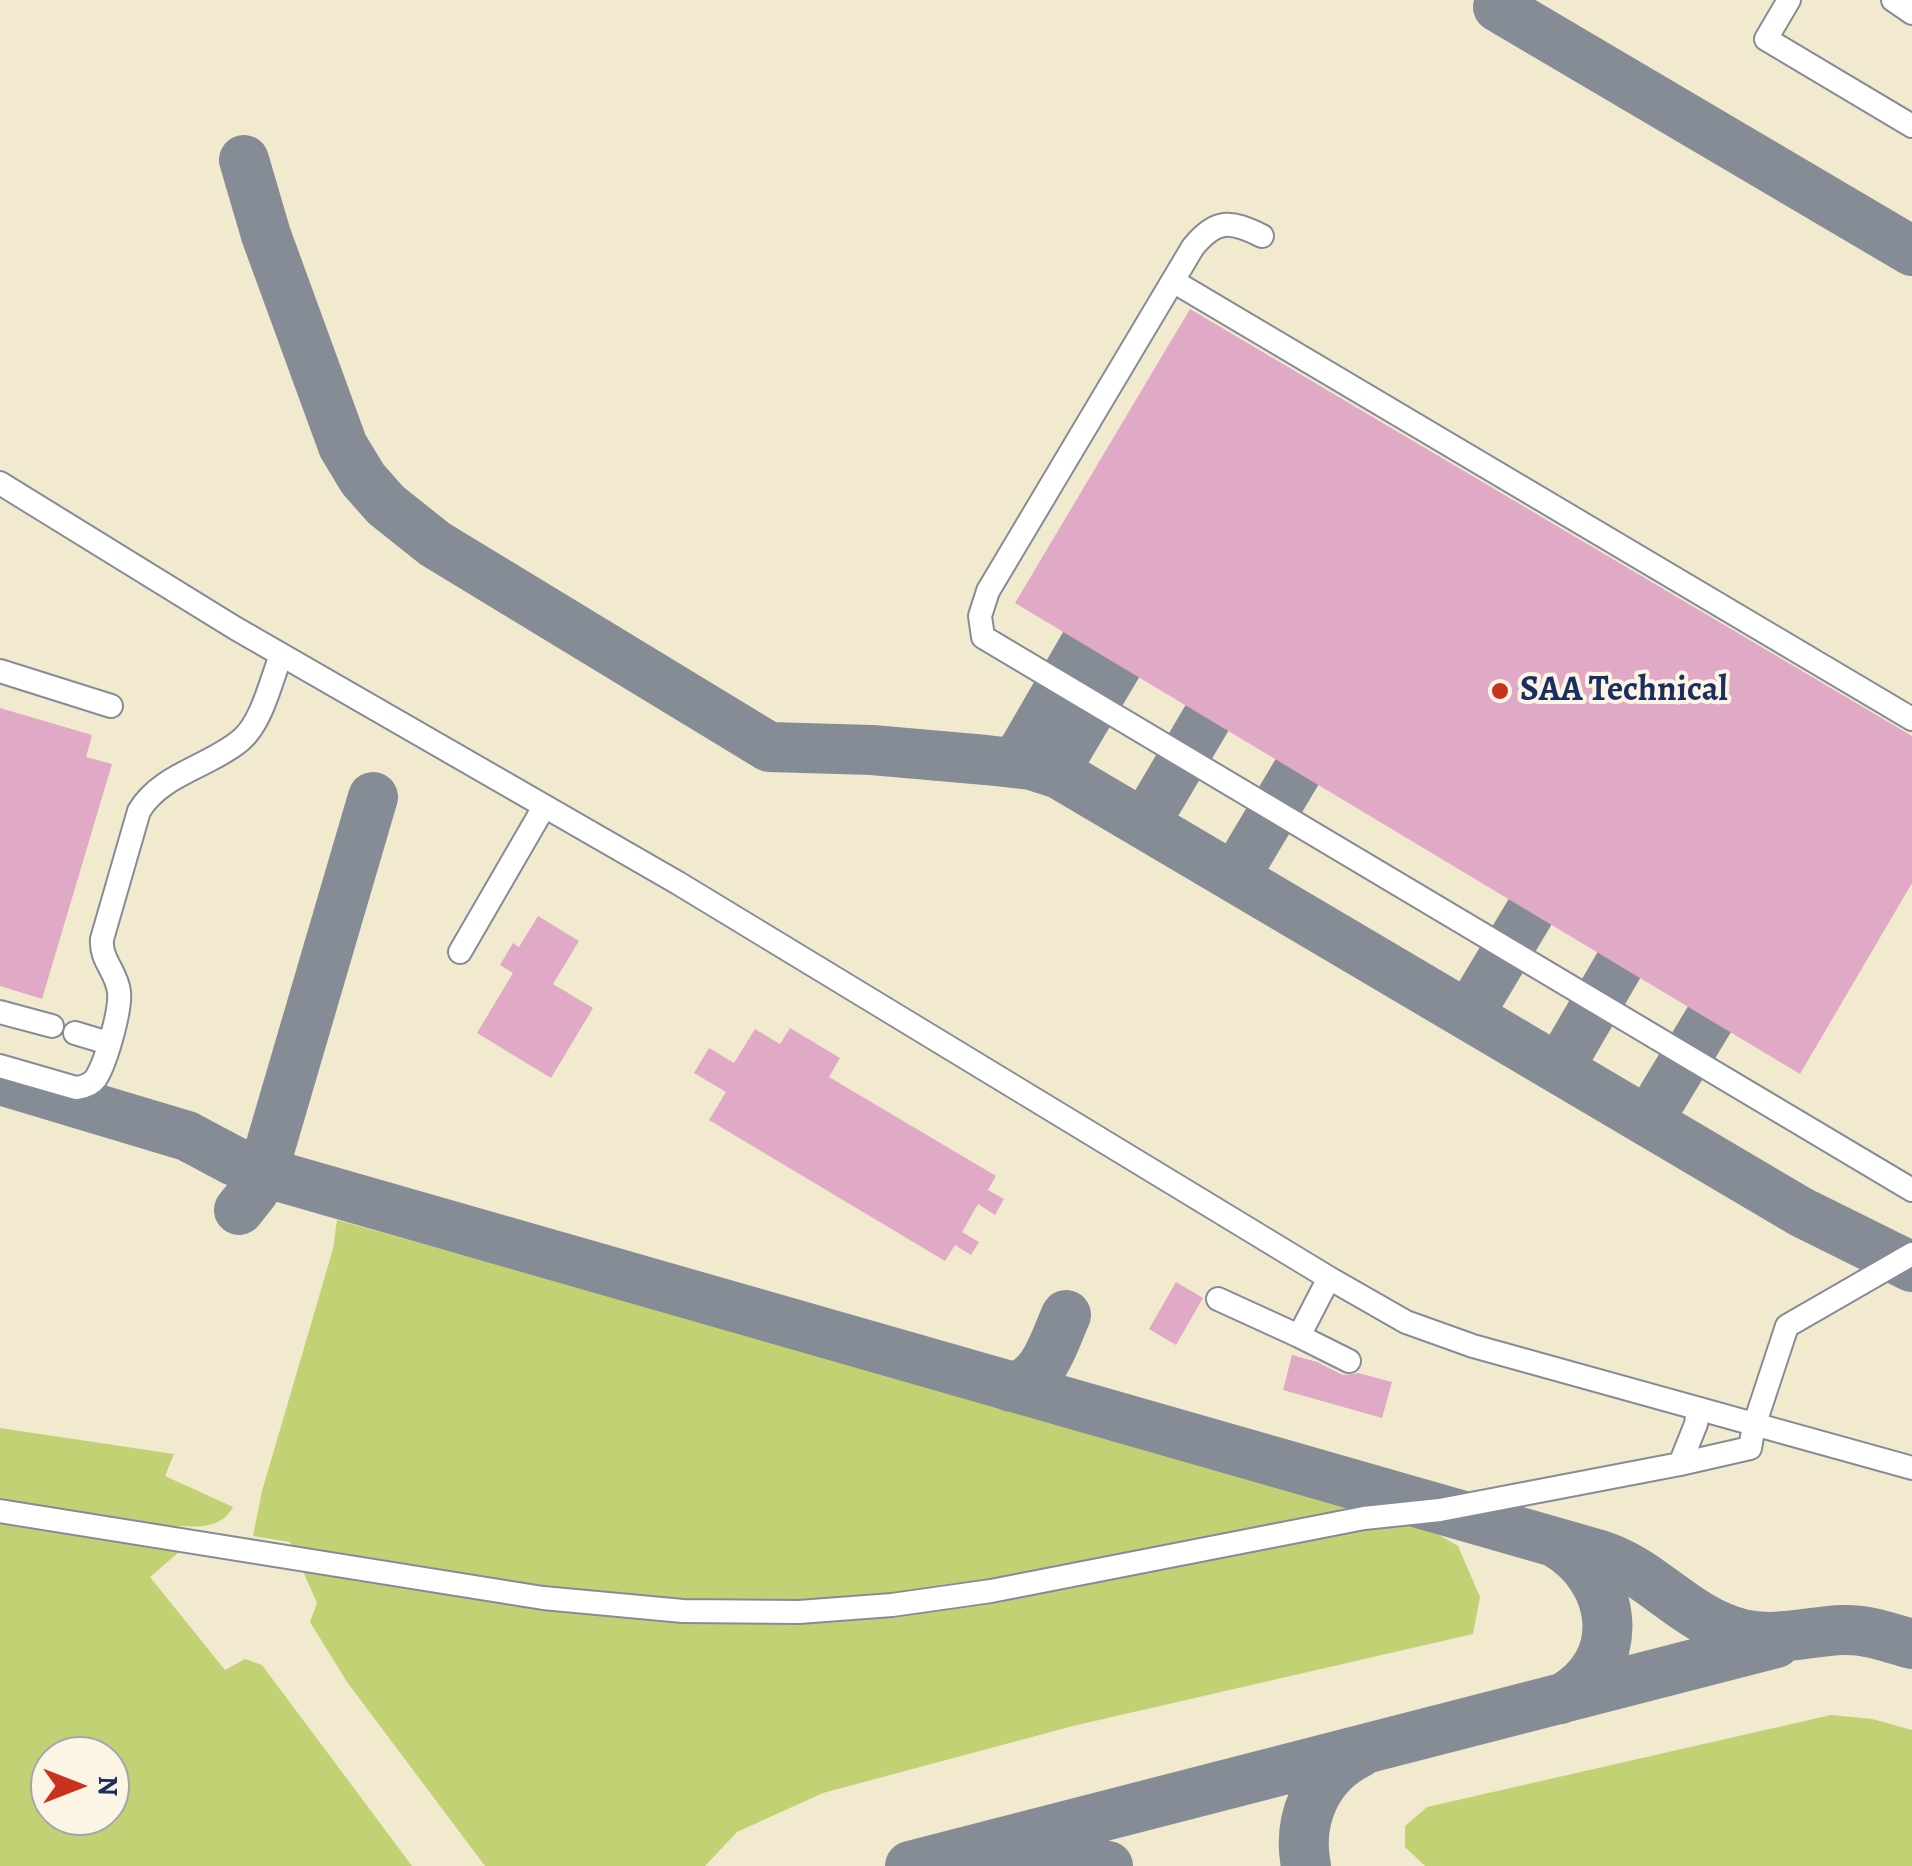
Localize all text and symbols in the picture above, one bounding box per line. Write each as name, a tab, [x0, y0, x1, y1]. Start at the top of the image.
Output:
place label: SAA Technical	[1520, 670, 1728, 712]
marker: SAA Technical	[1489, 680, 1511, 702]
north arrow	[30, 1736, 130, 1836]
text: N	[89, 1776, 127, 1796]

